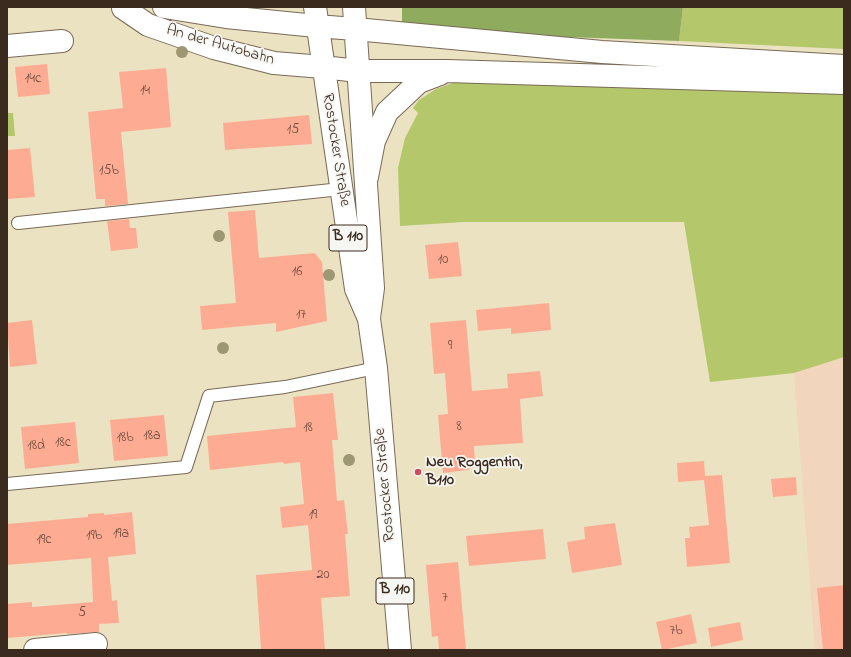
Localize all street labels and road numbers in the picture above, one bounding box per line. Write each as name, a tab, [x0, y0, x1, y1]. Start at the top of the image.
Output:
street label: An der Autobahn	[164, 21, 276, 71]
street label: Rostocker Straße	[317, 92, 353, 208]
road number: B 110	[329, 225, 367, 251]
street label: Rostocker Straße	[371, 427, 401, 543]
road number: B 110	[376, 578, 414, 604]

